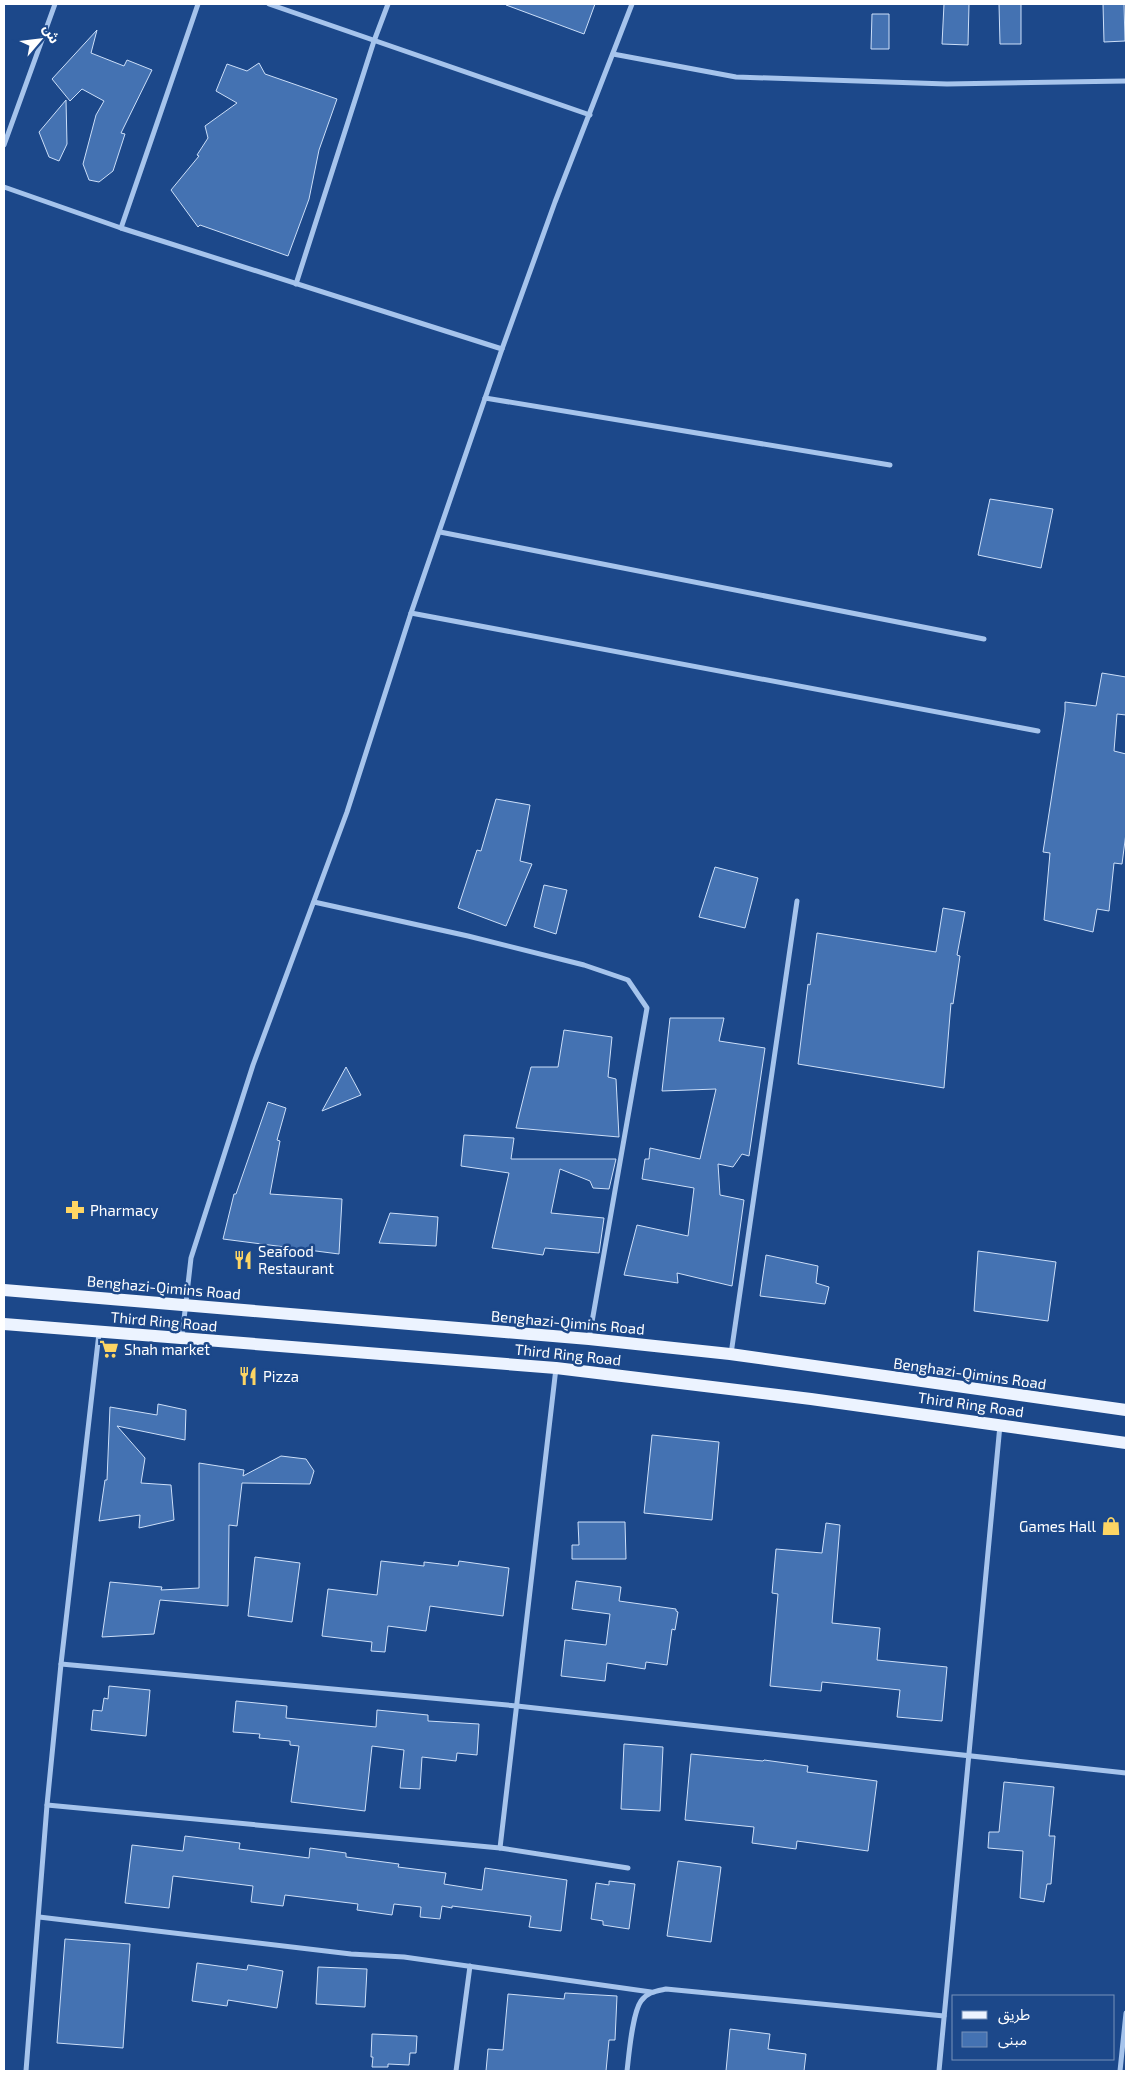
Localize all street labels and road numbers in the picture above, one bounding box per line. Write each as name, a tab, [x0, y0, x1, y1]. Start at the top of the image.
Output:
street label: Benghazi-Qimins Road	[86, 1271, 242, 1304]
street label: Benghazi-Qimins Road	[490, 1306, 646, 1339]
street label: Third Ring Road	[110, 1307, 218, 1335]
street label: Third Ring Road	[514, 1339, 622, 1369]
street label: Benghazi-Qimins Road	[892, 1353, 1048, 1394]
street label: Third Ring Road	[917, 1388, 1025, 1420]

